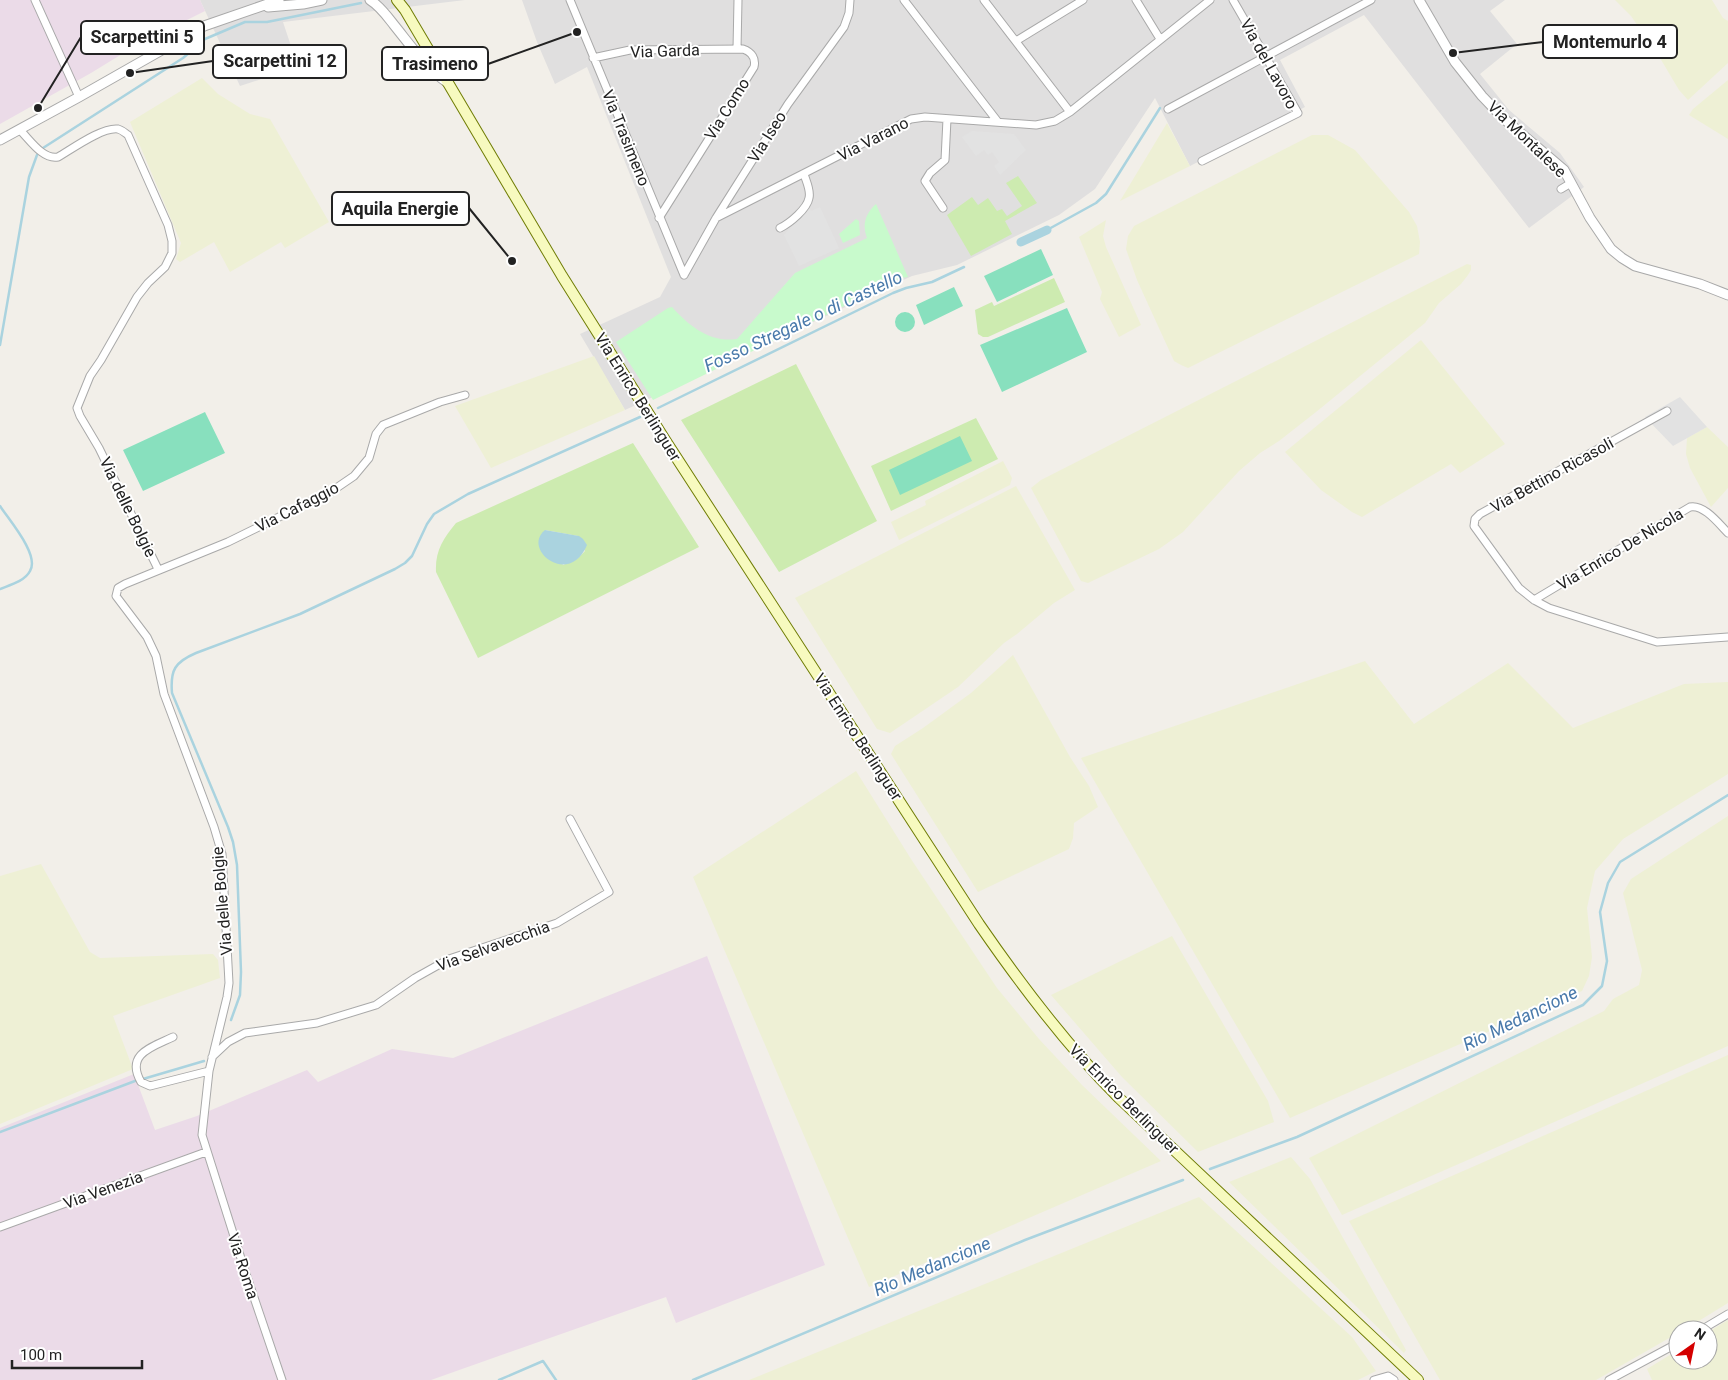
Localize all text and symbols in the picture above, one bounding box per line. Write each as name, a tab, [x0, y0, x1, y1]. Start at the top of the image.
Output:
street label: Via del Lavoro	[1236, 15, 1302, 113]
callout: Scarpettini 5	[81, 21, 204, 54]
callout: Montemurlo 4	[1543, 25, 1677, 58]
text: Scarpettini 5	[90, 26, 194, 47]
text: Montemurlo 4	[1553, 31, 1667, 52]
street label: Via Garda	[630, 40, 700, 62]
callout: Scarpettini 12	[213, 45, 346, 78]
callout: Trasimeno	[382, 47, 488, 80]
text: Scarpettini 12	[223, 50, 337, 71]
text: Trasimeno	[392, 53, 478, 74]
street label: Via Como	[701, 75, 753, 143]
street label: Via Trasimeno	[598, 87, 654, 189]
street label: Via Montalese	[1484, 97, 1570, 181]
street label: Via Iseo	[744, 108, 790, 166]
street label: Via Varano	[834, 113, 912, 165]
callout: Aquila Energie	[332, 192, 469, 225]
text: Aquila Energie	[341, 198, 459, 219]
water label: Fosso Stregale o di Castello	[701, 266, 905, 376]
street label: Via Enrico Berlinguer	[591, 329, 685, 465]
street label: Via Bettino Ricasoli	[1487, 433, 1617, 517]
street label: Via delle Bolgie	[96, 454, 160, 560]
street label: Via Cafaggio	[252, 478, 342, 536]
street label: Via Enrico De Nicola	[1553, 504, 1687, 594]
street label: Via Enrico Berlinguer	[810, 670, 906, 805]
street label: Via delle Bolgie	[208, 846, 236, 956]
street label: Via Selvavecchia	[434, 917, 552, 975]
water label: Rio Medancione	[1459, 981, 1581, 1055]
street label: Via Enrico Berlinguer	[1065, 1040, 1183, 1158]
street label: Via Venezia	[61, 1167, 145, 1213]
street label: Via Roma	[223, 1231, 263, 1301]
water label: Rio Medancione	[870, 1232, 994, 1300]
north arrow	[1668, 1320, 1718, 1370]
text: N	[1692, 1325, 1709, 1344]
scale bar	[12, 1338, 142, 1370]
text: 100 m	[20, 1346, 62, 1364]

